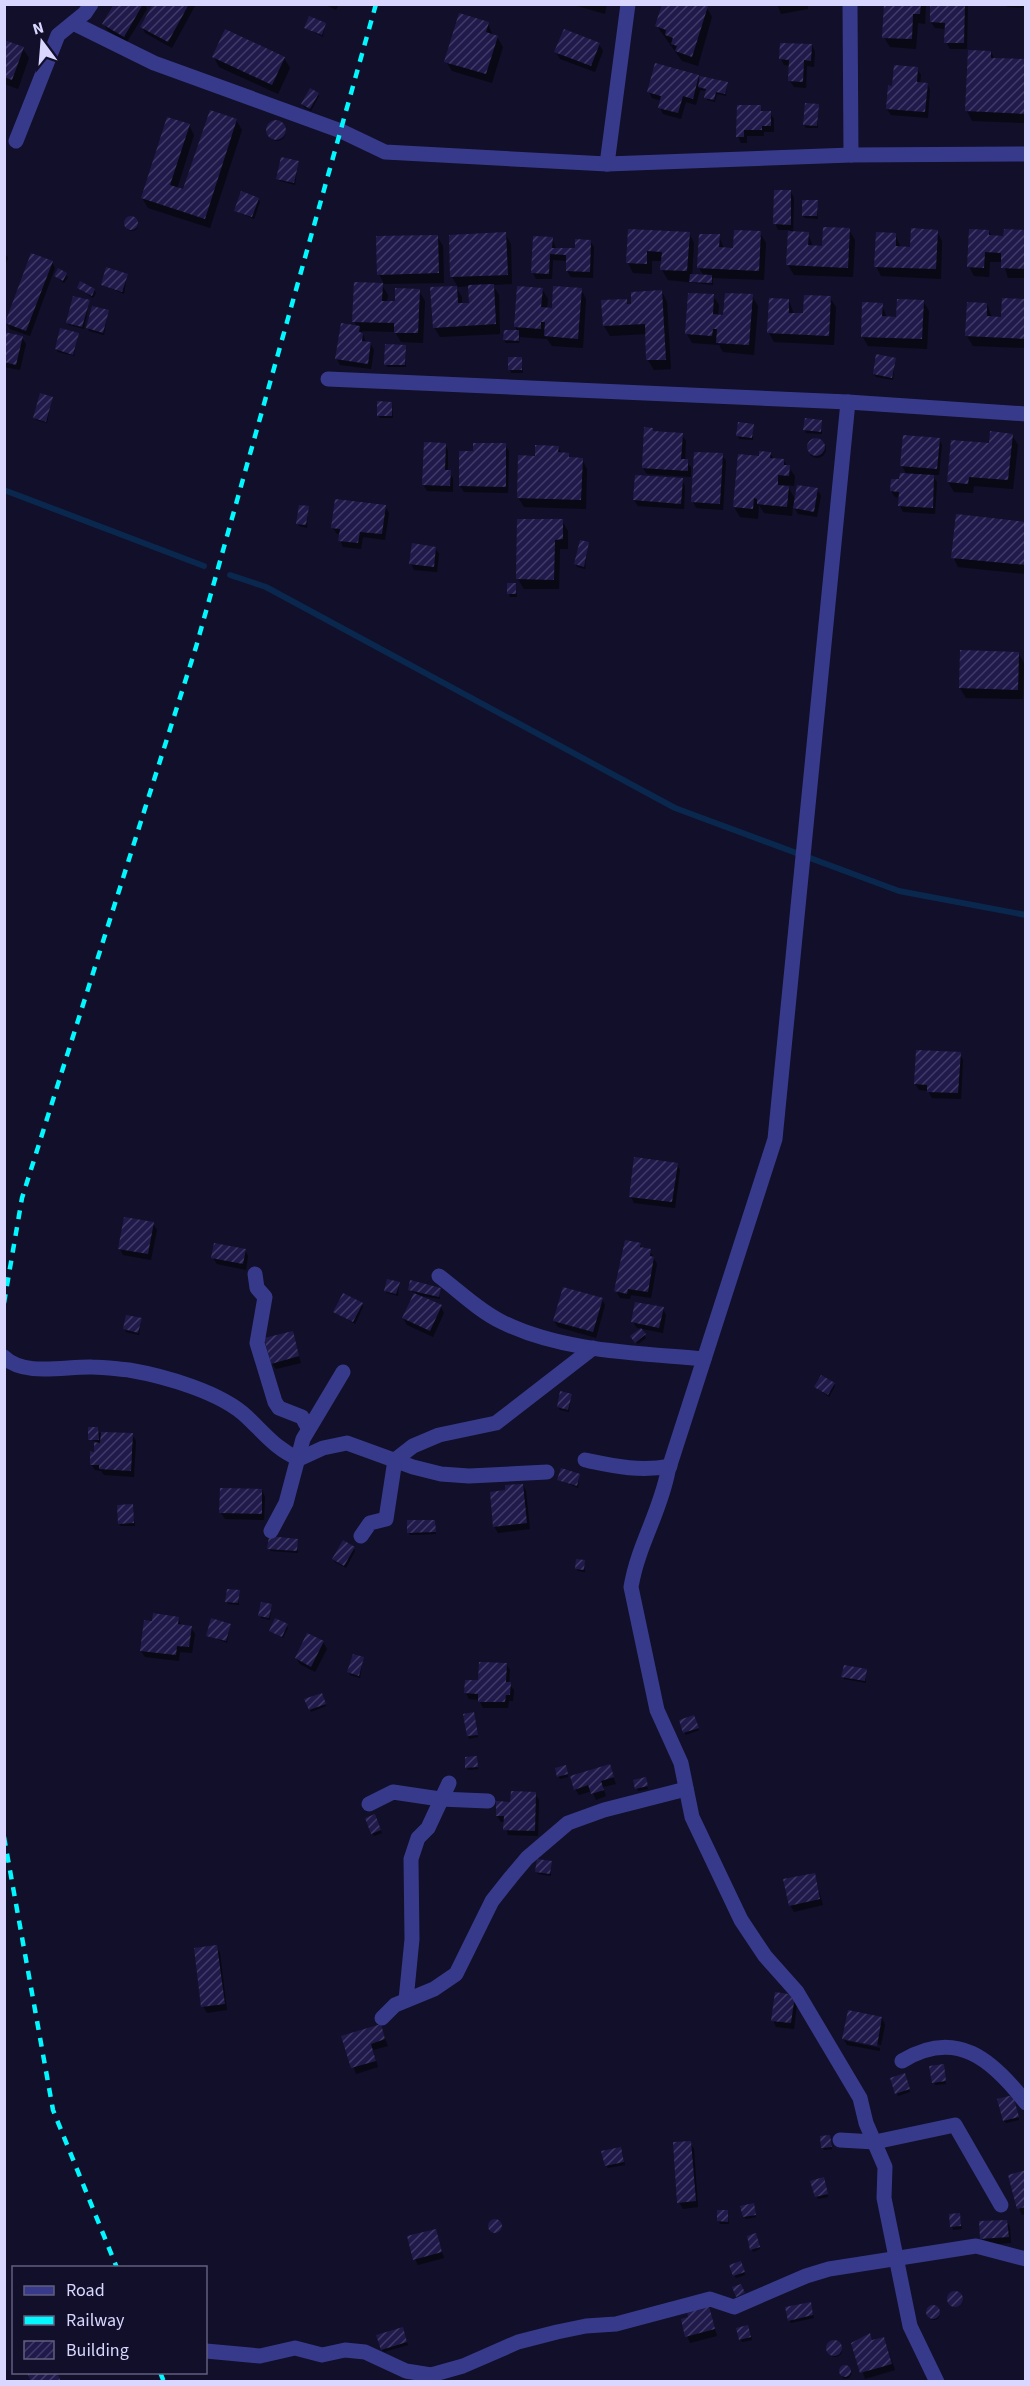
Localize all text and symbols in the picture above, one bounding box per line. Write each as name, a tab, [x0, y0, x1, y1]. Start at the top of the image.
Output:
north arrow	[12, 12, 72, 72]
text: N	[30, 17, 46, 41]
legend	[12, 2266, 207, 2374]
text: Road	[66, 2278, 105, 2303]
text: Railway	[66, 2308, 125, 2333]
text: Building	[66, 2338, 129, 2363]

